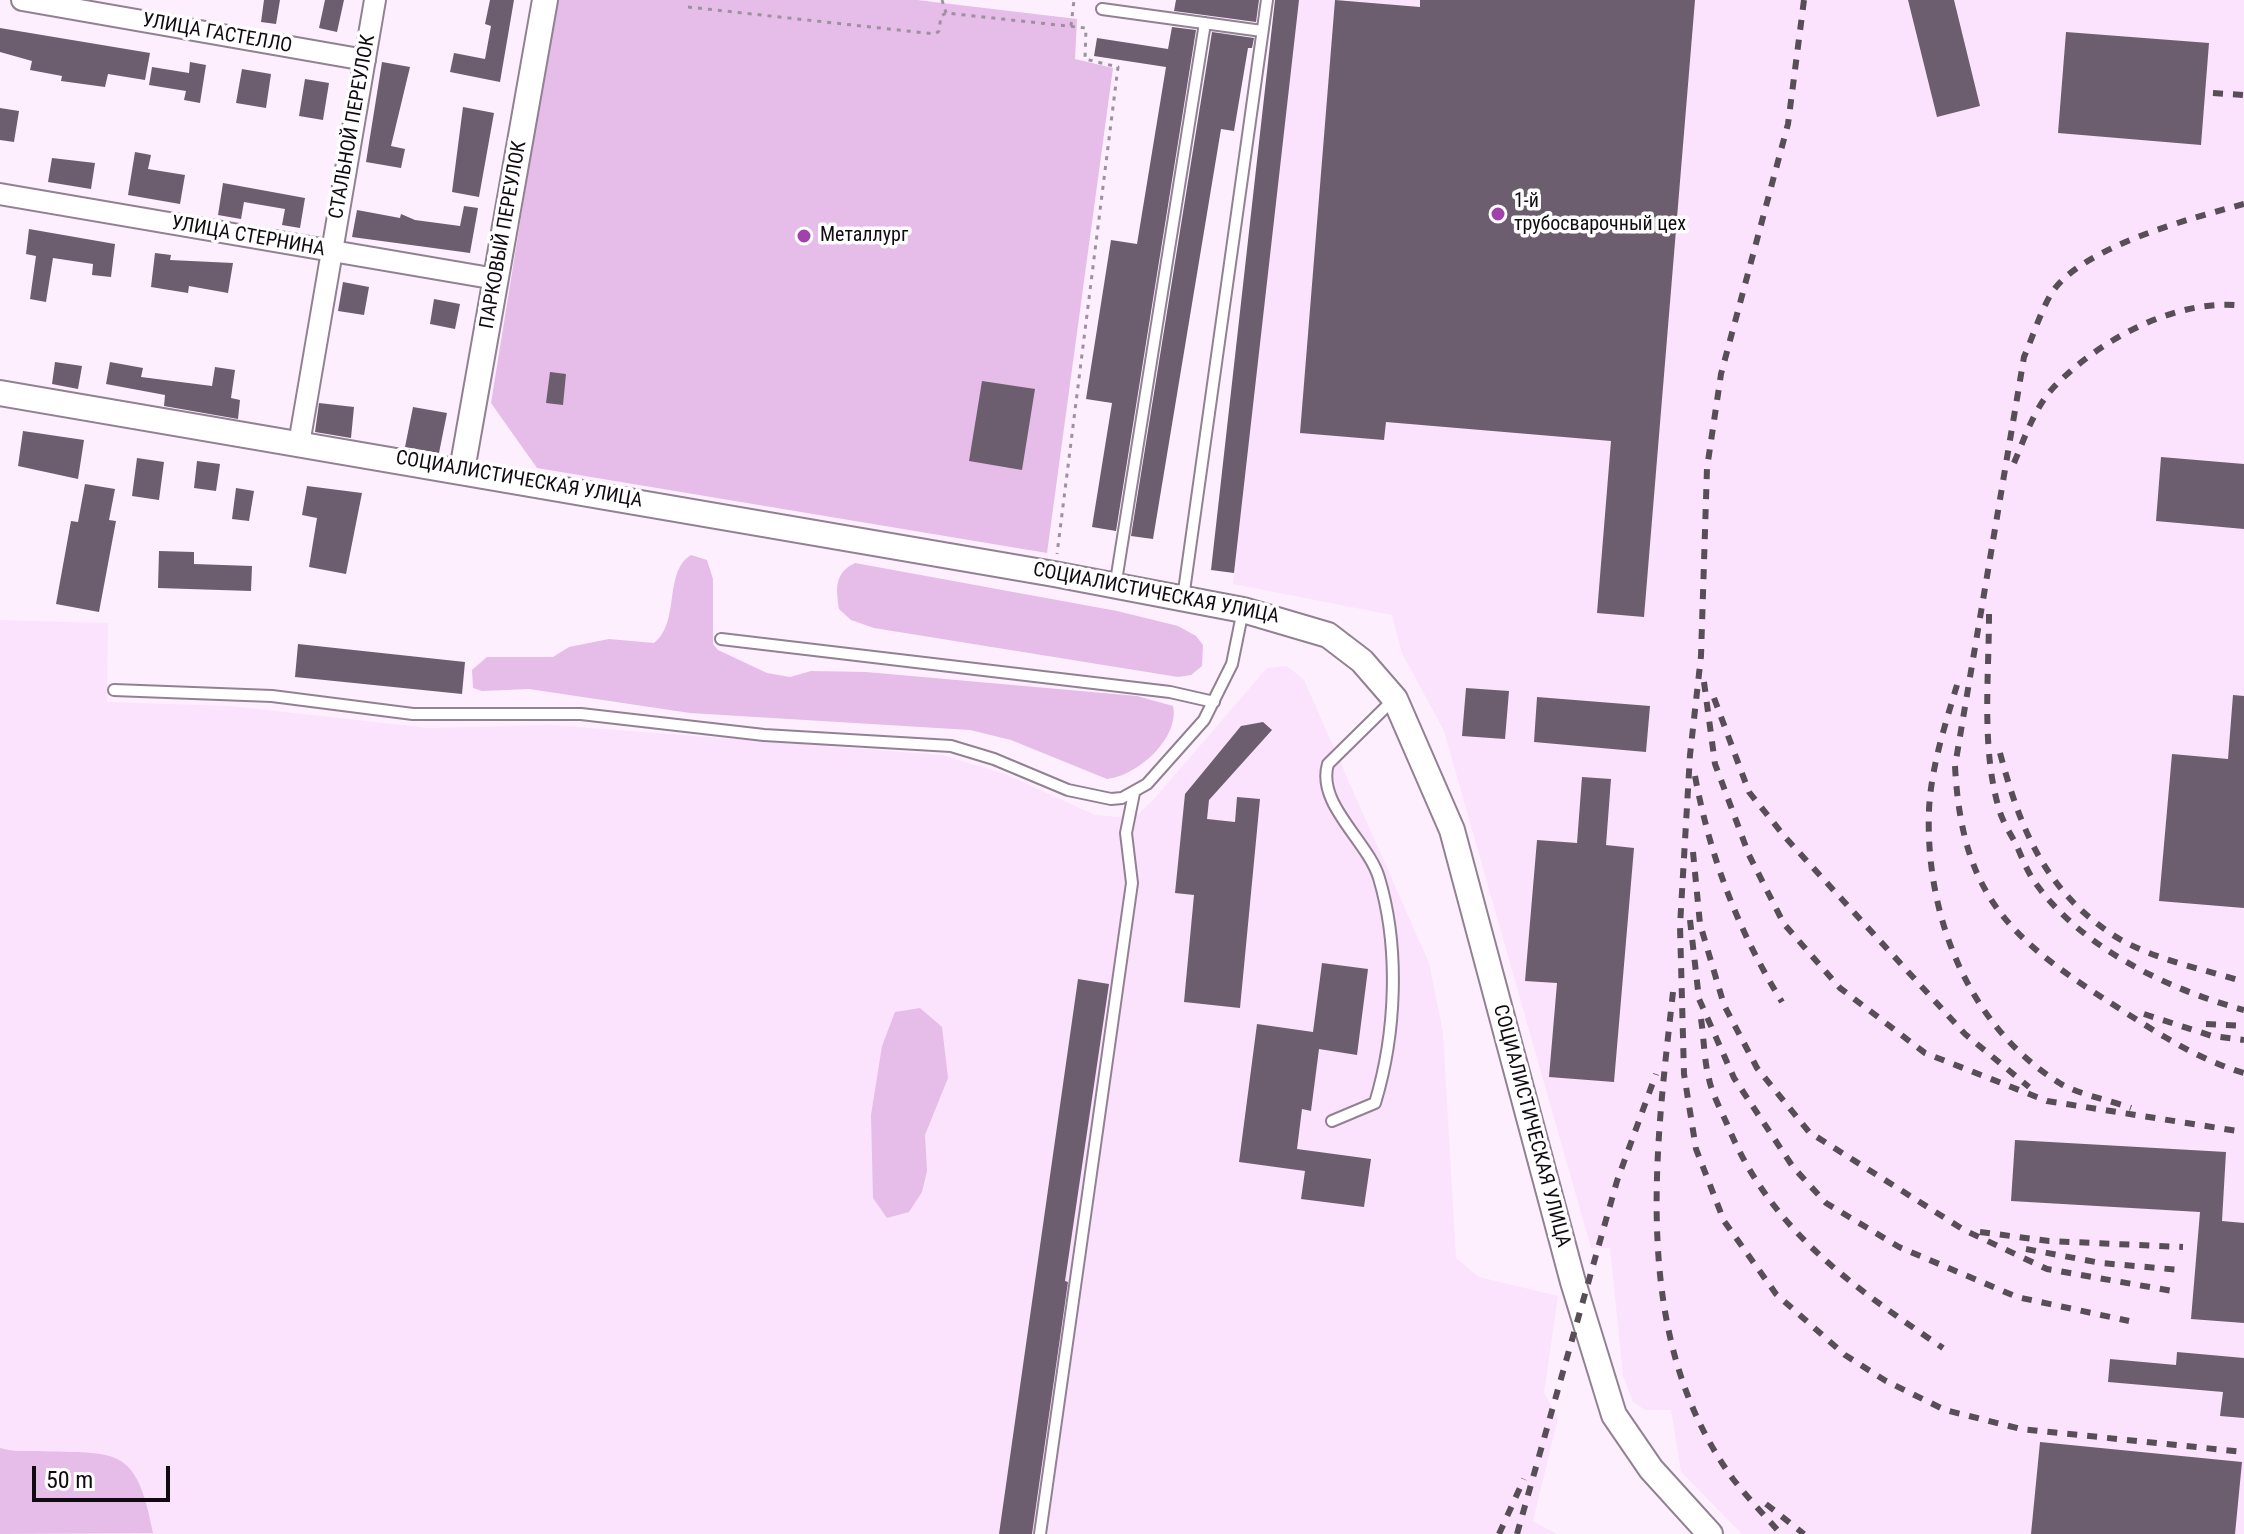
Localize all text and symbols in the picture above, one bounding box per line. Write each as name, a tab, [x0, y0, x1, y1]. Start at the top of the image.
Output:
street label: УЛИЦА ГАСТЕЛЛО	[140, 9, 294, 59]
street label: СТАЛЬНОЙ ПЕРЕУЛОК	[325, 33, 381, 221]
street label: ПАРКОВЫЙ ПЕРЕУЛОК	[476, 139, 532, 331]
place label: 1-й трубосварочный цех	[1514, 190, 1686, 237]
marker: 1-й трубосварочный цех	[1489, 205, 1507, 223]
street label: УЛИЦА СТЕРНИНА	[169, 212, 327, 262]
place label: Металлург	[820, 224, 908, 248]
marker: Металлург	[795, 227, 813, 245]
street label: СОЦИАЛИСТИЧЕСКАЯ УЛИЦА	[394, 446, 644, 514]
street label: СОЦИАЛИСТИЧЕСКАЯ УЛИЦА	[1031, 558, 1281, 630]
street label: СОЦИАЛИСТИЧЕСКАЯ УЛИЦА	[1487, 1002, 1575, 1250]
scale bar	[36, 1450, 174, 1500]
text: 50 m	[46, 1466, 93, 1494]

